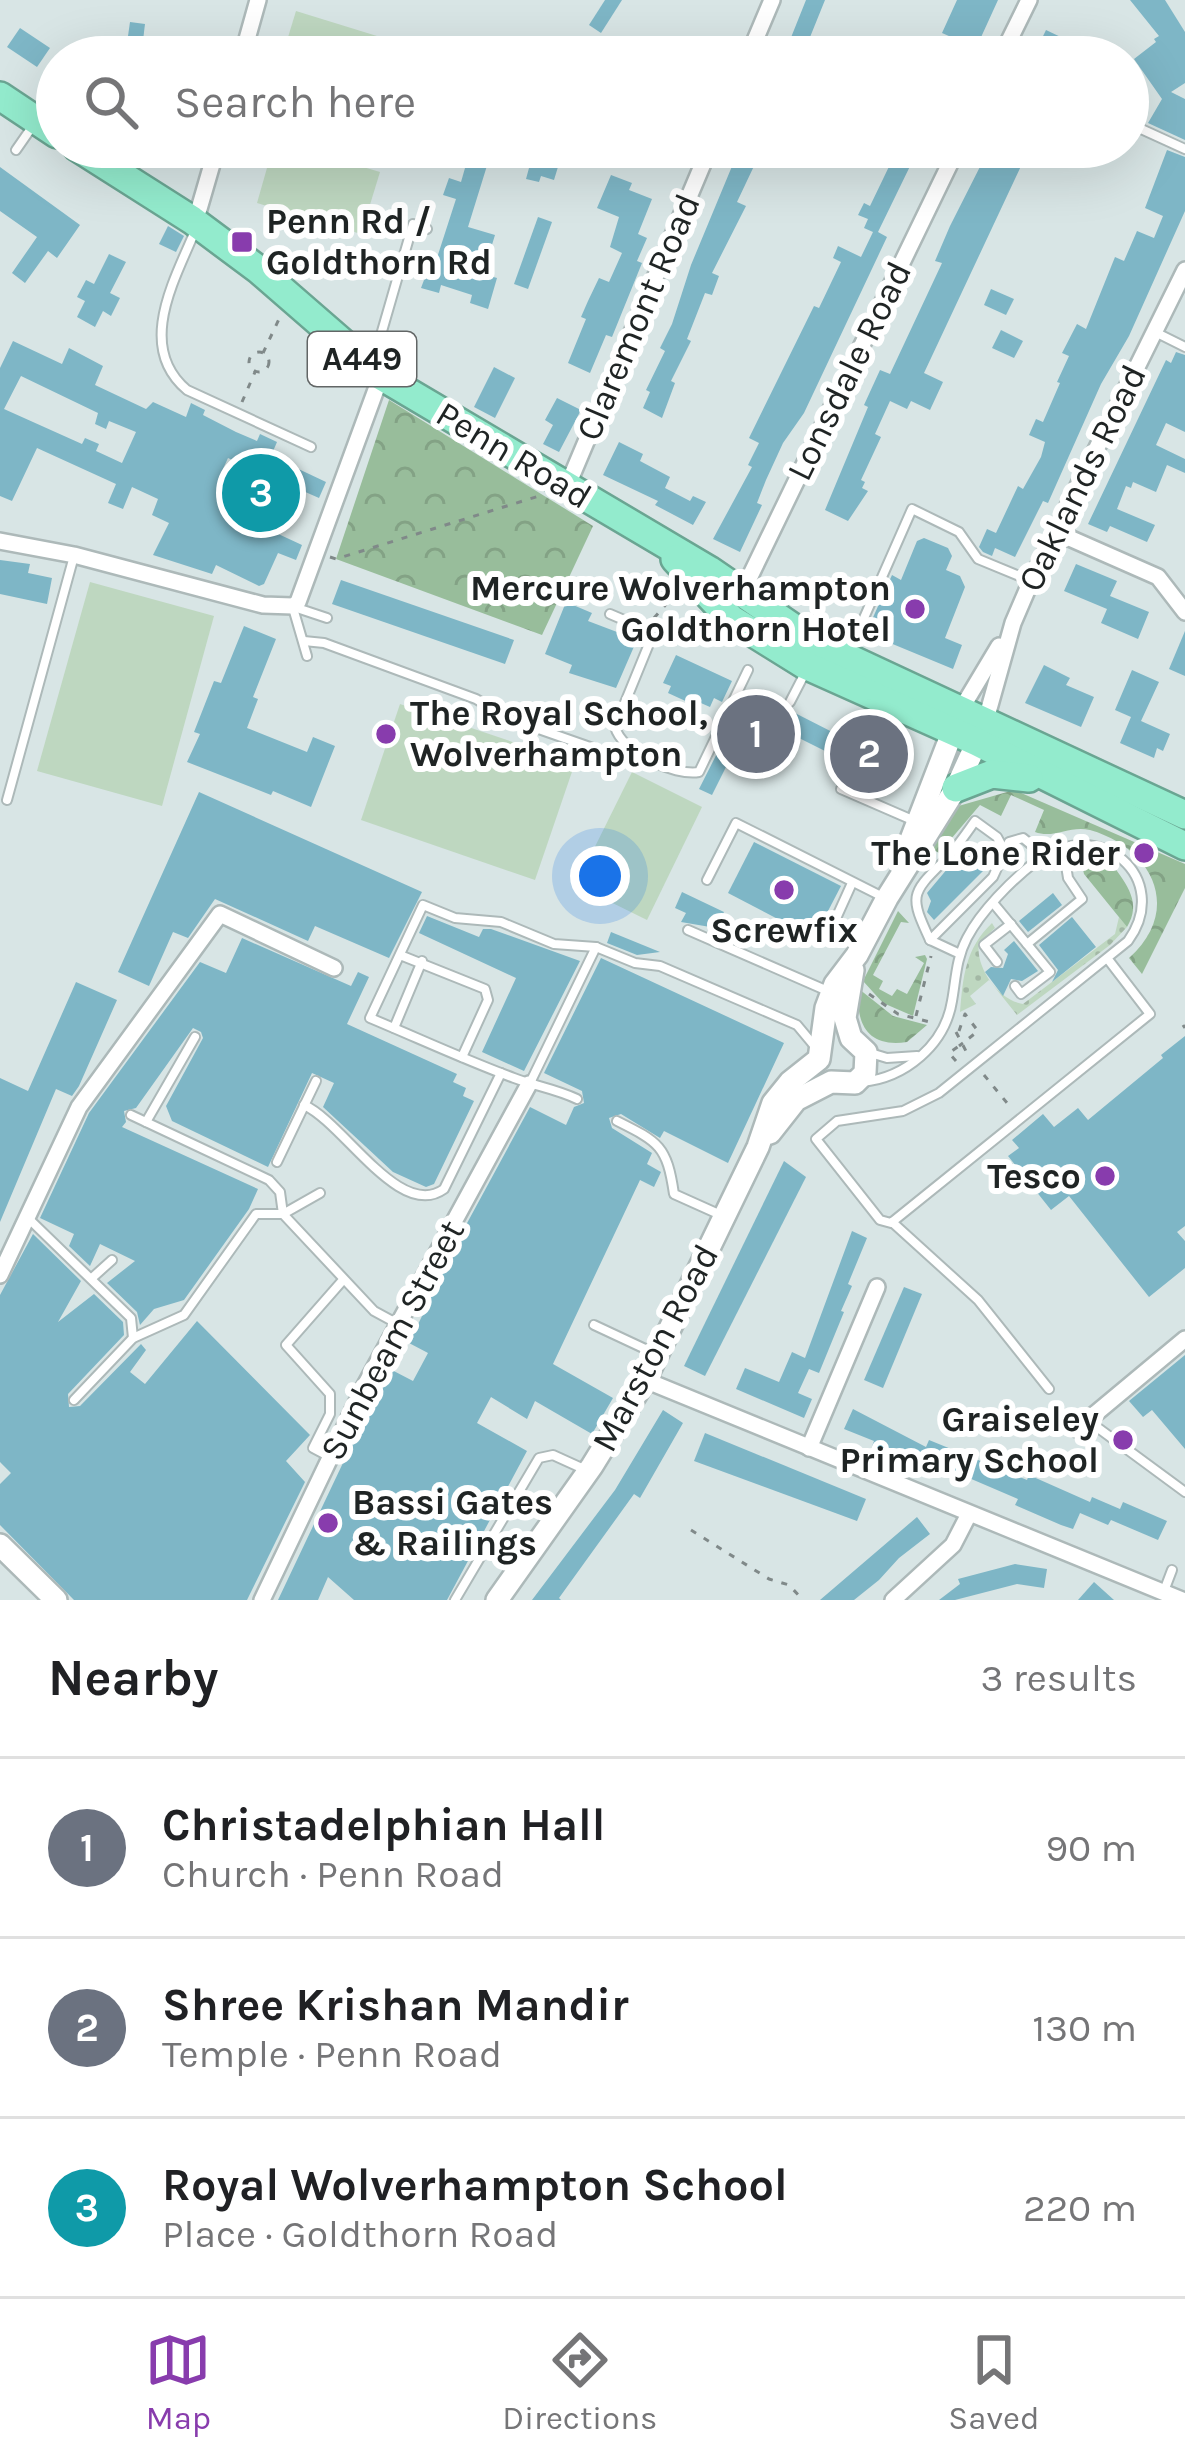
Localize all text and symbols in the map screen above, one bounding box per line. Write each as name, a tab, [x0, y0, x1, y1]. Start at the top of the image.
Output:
search box	[36, 36, 1149, 168]
icon: search	[78, 69, 144, 135]
text: Search here	[174, 76, 416, 128]
street label: Claremont Road	[567, 188, 709, 446]
place label: Penn Rd / Goldthorn Rd	[266, 200, 492, 283]
marker: Penn Rd / Goldthorn Rd	[229, 229, 255, 255]
street label: Lonsdale Road	[778, 255, 920, 487]
road number: A449	[308, 332, 416, 386]
street label: Oaklands Road	[1009, 358, 1155, 598]
street label: Penn Road	[429, 392, 599, 518]
pin: 3	[222, 448, 300, 538]
place label: Mercure Wolverhampton Goldthorn Hotel	[470, 567, 891, 650]
marker: Mercure Wolverhampton Goldthorn Hotel	[902, 596, 928, 622]
pin: 1	[717, 689, 795, 779]
place label: The Royal School, Wolverhampton	[410, 692, 708, 775]
pin: 2	[830, 709, 908, 799]
marker: The Royal School, Wolverhampton	[373, 721, 399, 747]
place label: The Lone Rider	[871, 832, 1120, 874]
marker: The Lone Rider	[1131, 840, 1157, 866]
your location	[570, 846, 630, 906]
marker: Screwfix	[771, 877, 797, 903]
place label: Screwfix	[710, 909, 858, 951]
place label: Tesco	[987, 1155, 1081, 1197]
marker: Tesco	[1092, 1163, 1118, 1189]
street label: Sunbeam Street	[311, 1213, 473, 1467]
street label: Marston Road	[583, 1237, 727, 1459]
place label: Graiseley Primary School	[839, 1398, 1099, 1482]
marker: Graiseley Primary School	[1110, 1427, 1136, 1453]
place label: Bassi Gates & Railings	[352, 1481, 553, 1565]
marker: Bassi Gates & Railings	[315, 1510, 341, 1536]
text: Nearby	[48, 1648, 218, 1708]
text: 3 results	[980, 1655, 1137, 1701]
text: Christadelphian Hall	[162, 1799, 605, 1851]
text: 1	[80, 1825, 94, 1871]
text: 90 m	[1045, 1825, 1137, 1871]
text: Church · Penn Road	[162, 1851, 504, 1897]
text: Shree Krishan Mandir	[162, 1979, 629, 2031]
text: 2	[75, 2005, 99, 2051]
text: 130 m	[1032, 2005, 1137, 2051]
text: Temple · Penn Road	[162, 2031, 502, 2077]
text: Royal Wolverhampton School	[162, 2159, 788, 2211]
text: 3	[75, 2185, 99, 2231]
text: 220 m	[1023, 2185, 1137, 2231]
text: Place · Goldthorn Road	[162, 2211, 558, 2257]
tab: Map	[145, 2327, 211, 2437]
tab: Directions	[502, 2327, 657, 2437]
tab: Saved	[948, 2327, 1040, 2437]

